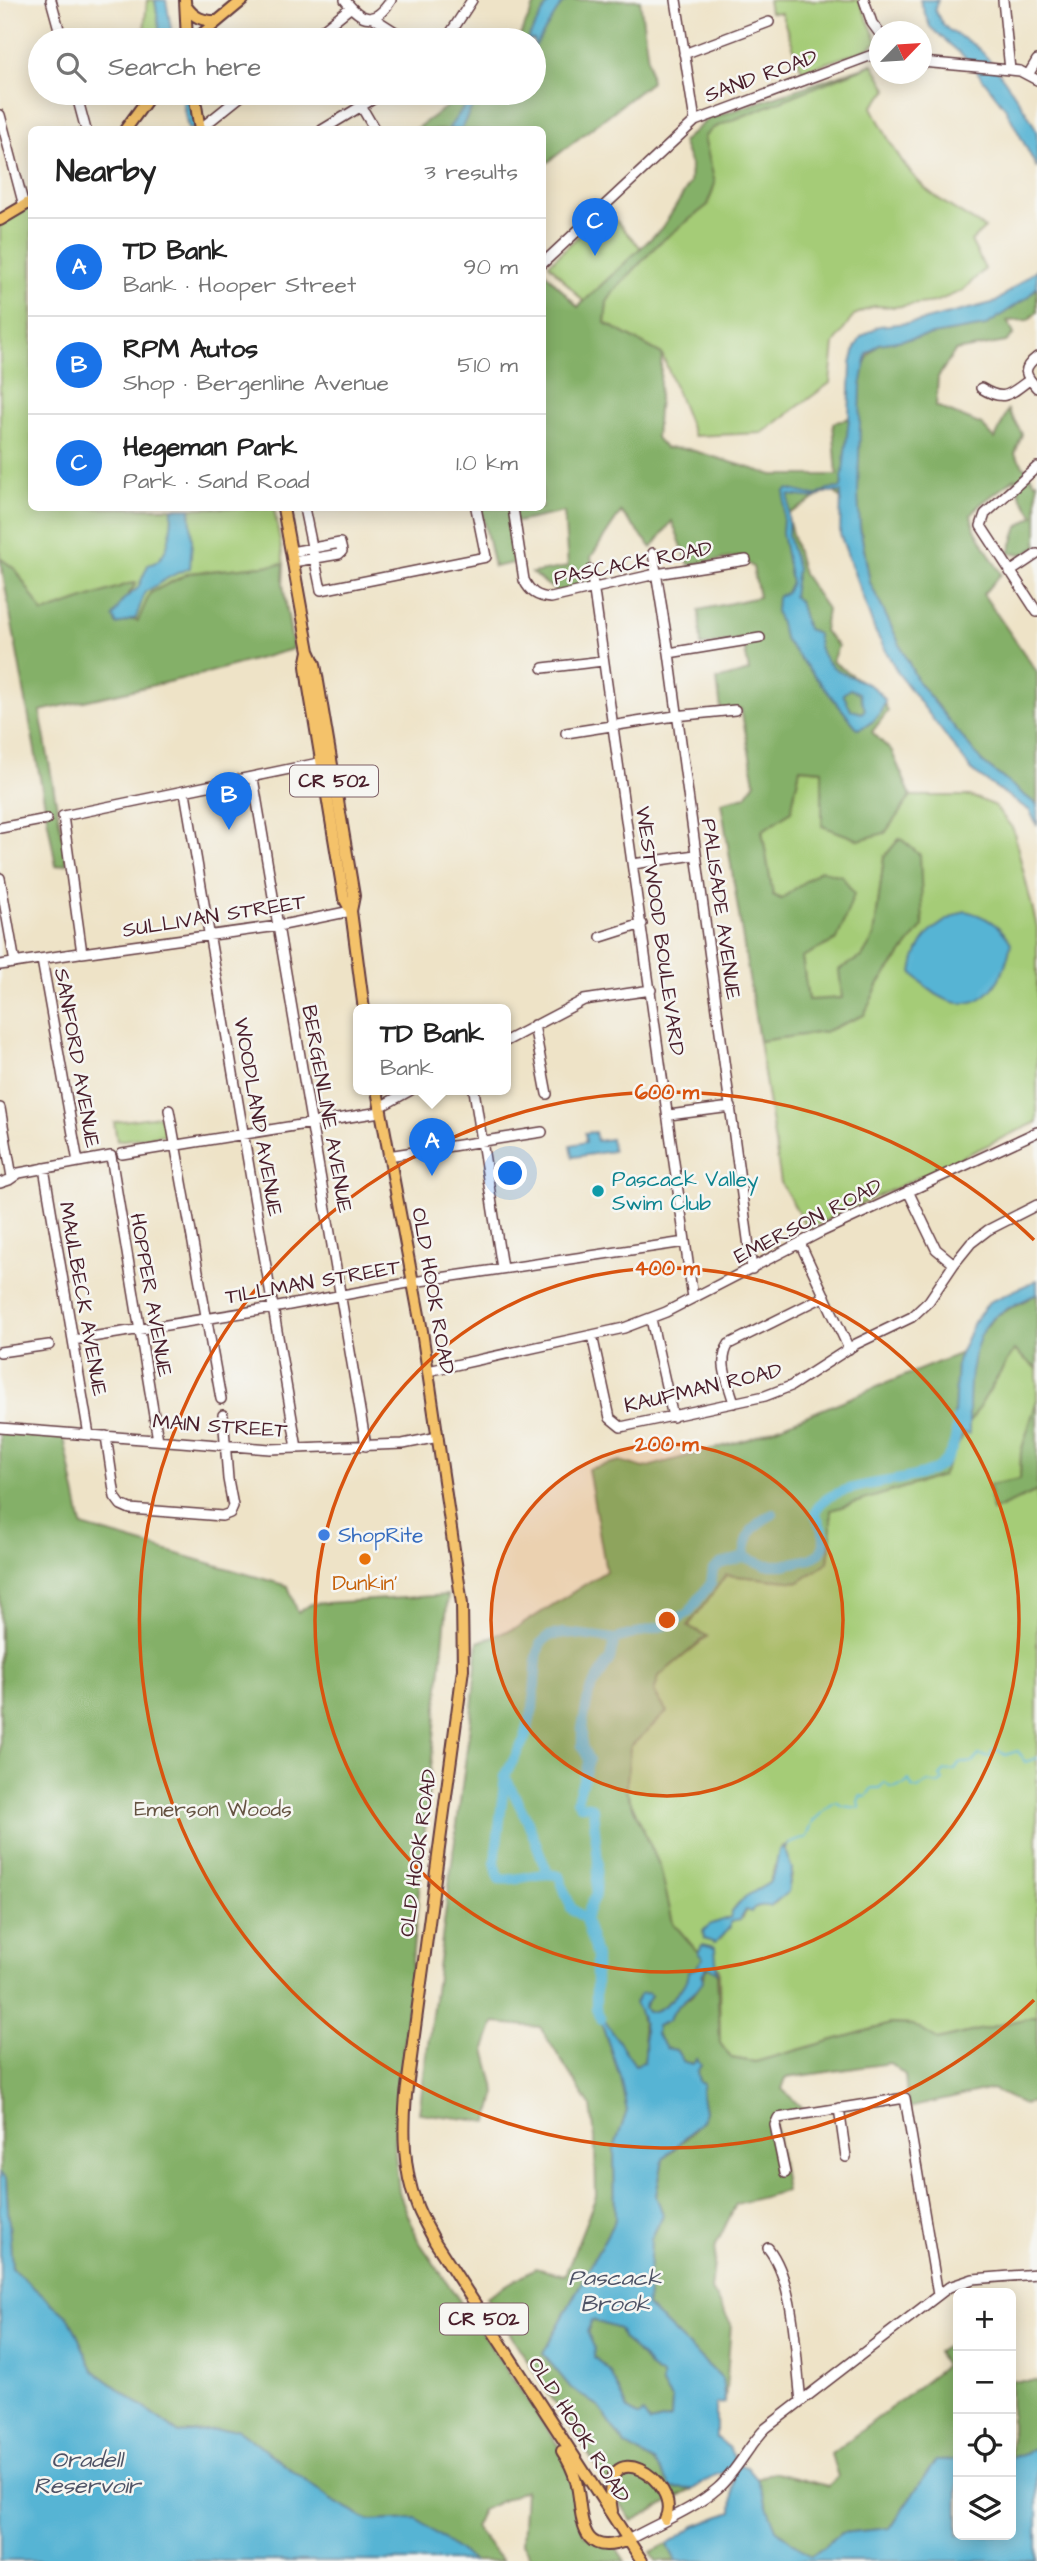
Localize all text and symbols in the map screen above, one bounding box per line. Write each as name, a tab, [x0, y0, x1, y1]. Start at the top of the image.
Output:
north arrow	[869, 21, 932, 84]
search box	[28, 28, 546, 105]
street label: SAND ROAD	[700, 42, 822, 110]
icon: search	[52, 48, 90, 86]
text: Search here	[108, 49, 261, 85]
text: Nearby	[56, 151, 156, 193]
text: 3 results	[424, 156, 518, 188]
pin: C	[572, 198, 618, 256]
text: TD Bank	[123, 233, 227, 269]
text: A	[72, 251, 86, 283]
text: 90 m	[463, 251, 518, 283]
text: Bank · Hooper Street	[123, 269, 356, 301]
text: RPM Autos	[123, 331, 258, 367]
text: B	[71, 349, 87, 381]
text: 510 m	[457, 349, 518, 381]
text: Shop · Bergenline Avenue	[123, 367, 389, 399]
text: Hegeman Park	[123, 429, 297, 465]
text: C	[71, 447, 87, 479]
text: 1.0 km	[456, 447, 518, 479]
text: Park · Sand Road	[123, 465, 310, 497]
street label: PASCACK ROAD	[551, 533, 715, 593]
road number: CR 502	[290, 766, 378, 796]
pin: B	[206, 772, 252, 830]
street label: WESTWOOD BOULEVARD	[628, 804, 692, 1058]
street label: PALISADE AVENUE	[694, 817, 748, 1002]
street label: SULLIVAN STREET	[120, 887, 309, 945]
street label: SANFORD AVENUE	[47, 966, 107, 1151]
street label: BERGENLINE AVENUE	[294, 1003, 360, 1216]
popup	[353, 1004, 511, 1095]
street label: WOODLAND AVENUE	[226, 1015, 290, 1219]
text: TD Bank	[380, 1016, 484, 1052]
text: Bank	[380, 1052, 434, 1084]
text: 600 m	[635, 1078, 700, 1107]
pin: A	[409, 1118, 455, 1176]
your location	[493, 1156, 527, 1190]
place label: Pascack Valley Swim Club	[612, 1165, 759, 1218]
street label: EMERSON ROAD	[729, 1171, 887, 1271]
marker: Pascack Valley Swim Club	[590, 1183, 606, 1199]
street label: MAULBECK AVENUE	[52, 1200, 114, 1399]
street label: OLD HOOK ROAD	[404, 1205, 462, 1377]
street label: HOPPER AVENUE	[122, 1211, 180, 1380]
street label: TILLMAN STREET	[223, 1252, 404, 1312]
text: 400 m	[634, 1254, 700, 1283]
street label: KAUFMAN ROAD	[621, 1356, 785, 1420]
street label: MAIN STREET	[152, 1407, 289, 1445]
text: 200 m	[634, 1430, 699, 1459]
place label: ShopRite	[338, 1521, 423, 1551]
marker: ShopRite	[316, 1527, 332, 1543]
marker: Dunkin'	[357, 1551, 373, 1567]
place label: Dunkin'	[333, 1569, 397, 1598]
centre of rings	[655, 1608, 679, 1632]
street label: OLD HOOK ROAD	[392, 1767, 444, 1939]
park label: Emerson Woods	[134, 1795, 292, 1824]
water label: Pascack Brook	[569, 2262, 662, 2320]
map controls	[953, 2288, 1016, 2540]
button: +	[953, 2288, 1016, 2351]
road number: CR 502	[440, 2304, 528, 2334]
street label: OLD HOOK ROAD	[521, 2351, 637, 2509]
button: −	[953, 2351, 1016, 2414]
button: locate	[953, 2414, 1016, 2477]
water label: Oradell Reservoir	[34, 2444, 143, 2502]
button: layers	[953, 2477, 1016, 2540]

